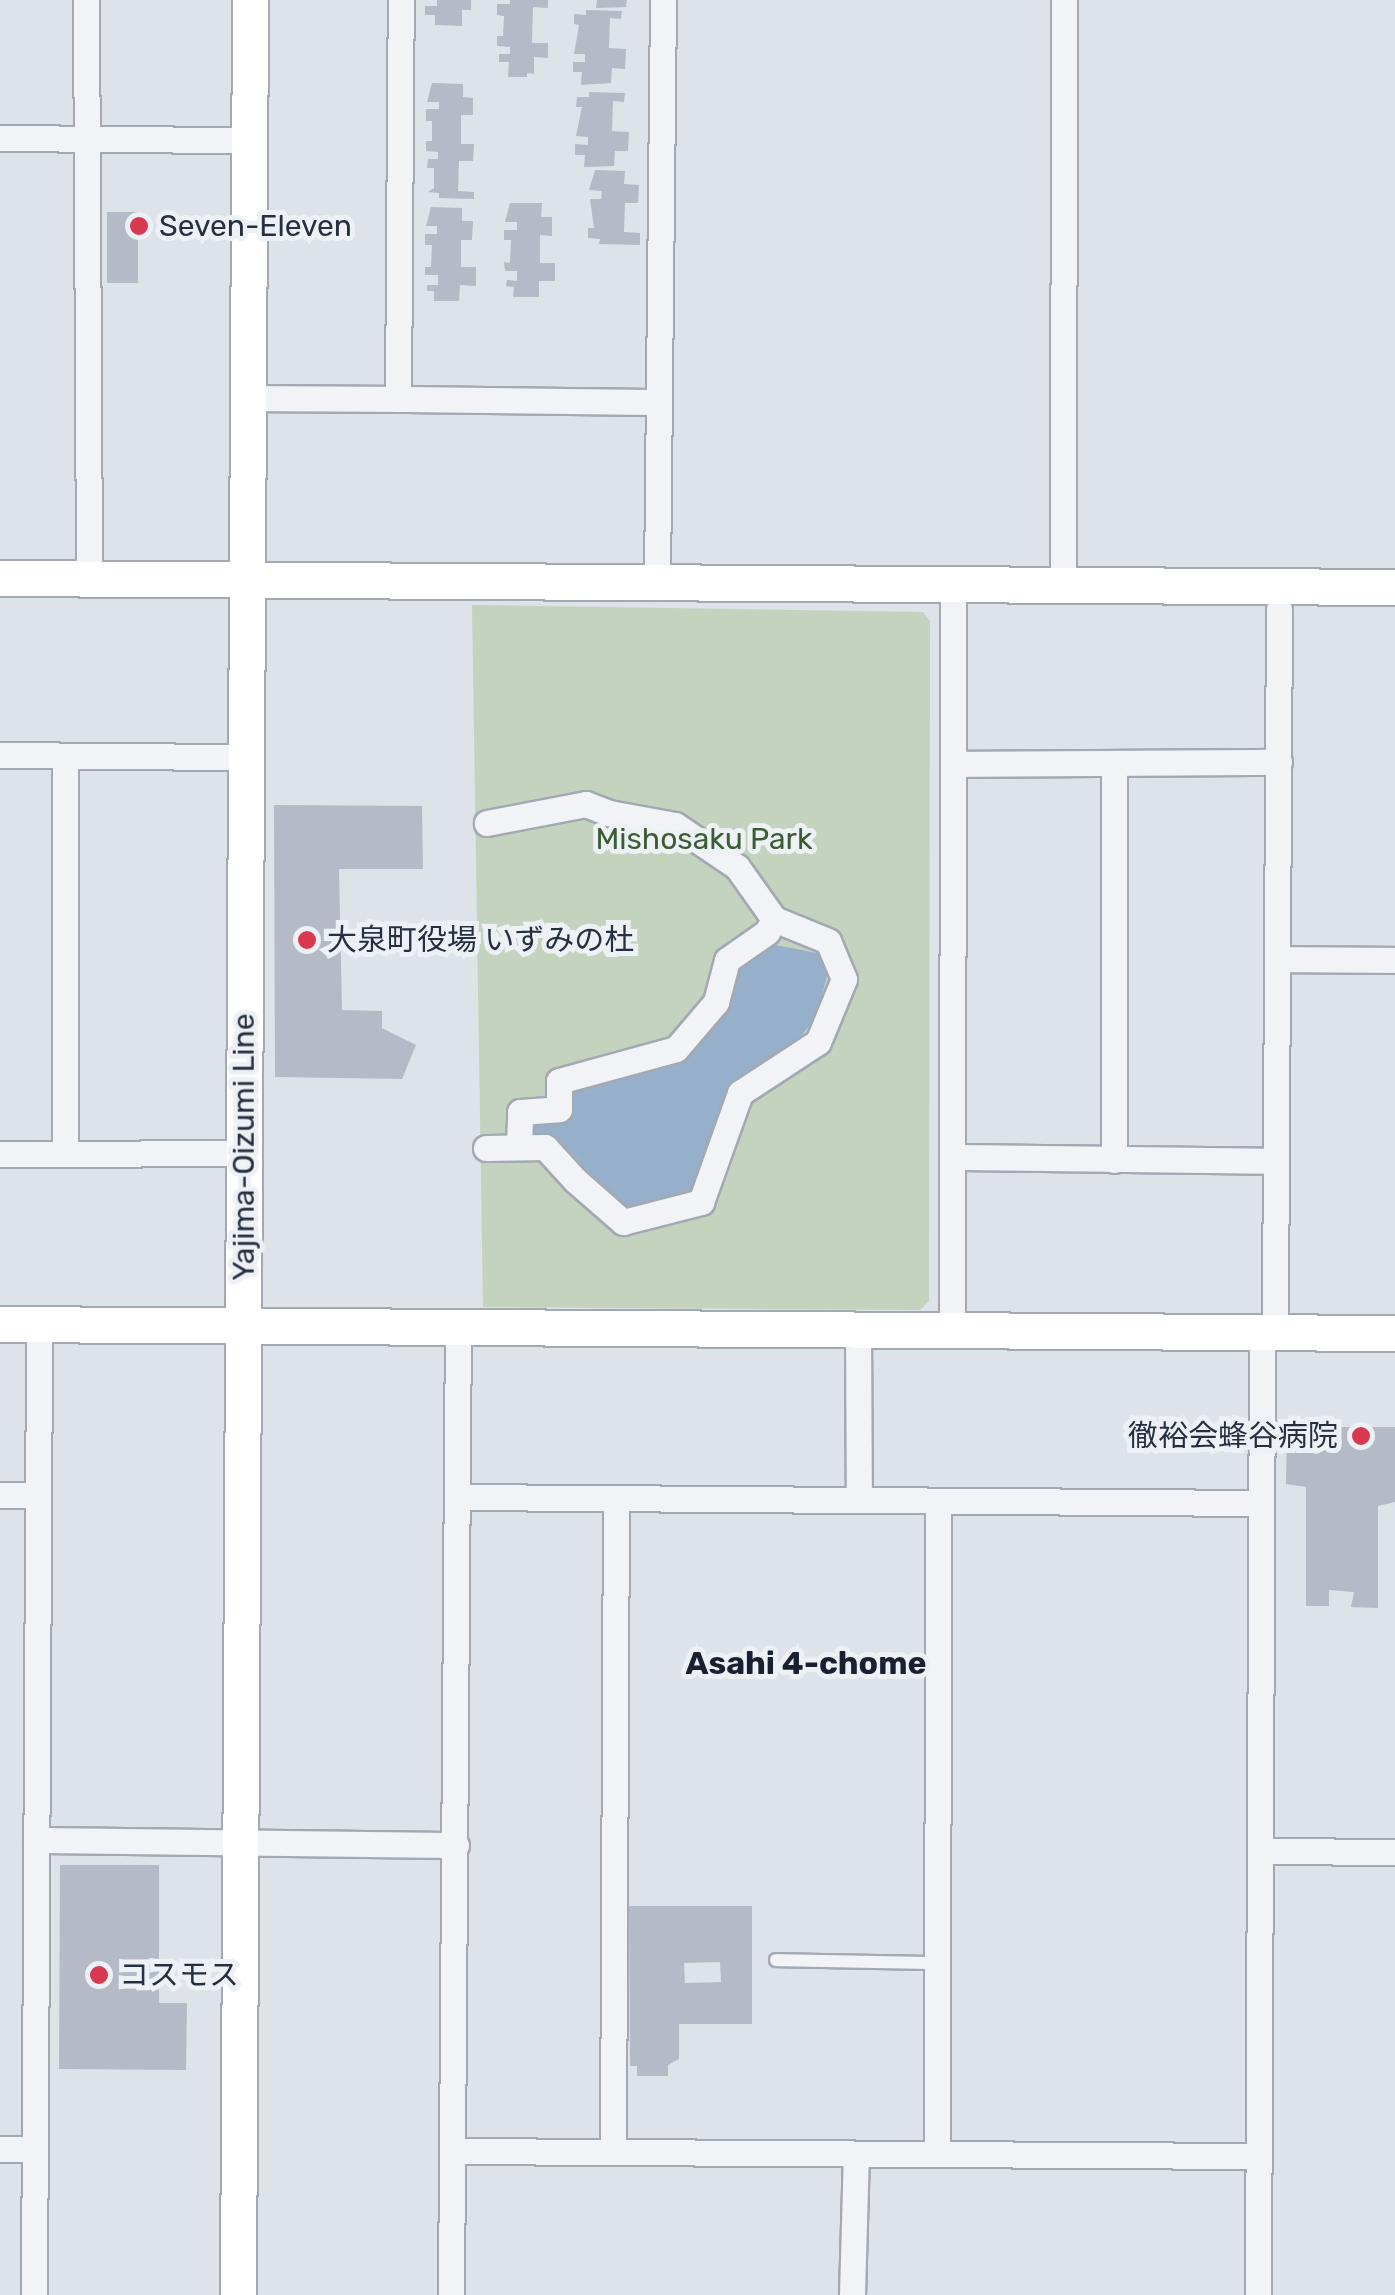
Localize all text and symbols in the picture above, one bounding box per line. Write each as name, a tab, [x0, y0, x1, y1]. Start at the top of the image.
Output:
place label: Seven-Eleven	[159, 208, 352, 244]
marker: Seven-Eleven	[128, 215, 150, 237]
park label: Mishosaku Park	[595, 821, 813, 857]
place label: 大泉町役場 いずみの杜	[327, 922, 634, 958]
marker: 大泉町役場 いずみの杜	[296, 929, 318, 951]
street label: Yajima-Oizumi Line	[226, 1013, 262, 1281]
place label: 徹裕会蜂谷病院	[1128, 1418, 1338, 1454]
marker: 徹裕会蜂谷病院	[1348, 1423, 1374, 1449]
district label: Asahi 4-chome	[686, 1644, 926, 1682]
place label: コスモス	[119, 1957, 239, 1993]
marker: コスモス	[88, 1964, 110, 1986]

